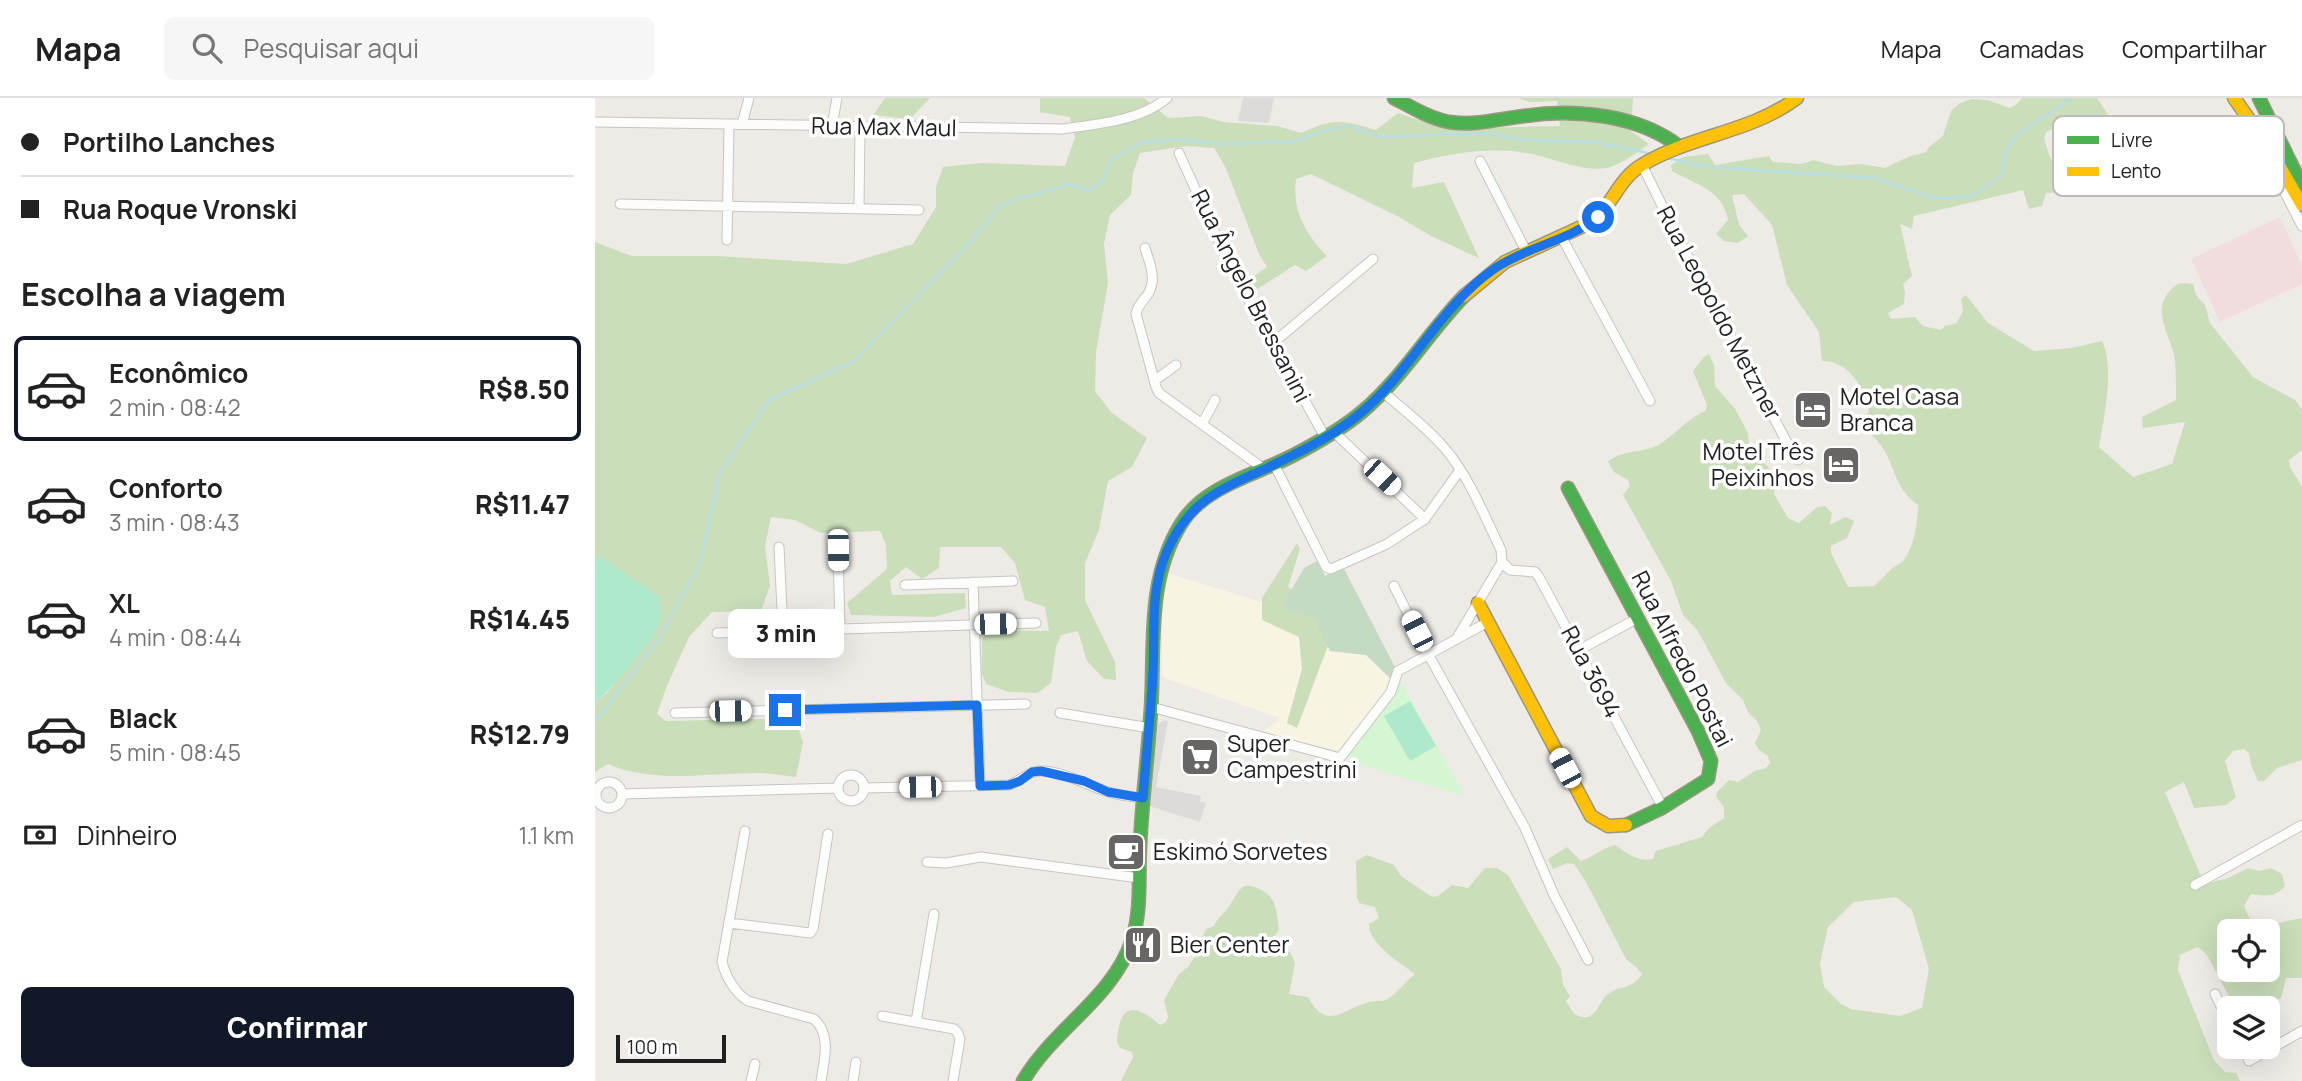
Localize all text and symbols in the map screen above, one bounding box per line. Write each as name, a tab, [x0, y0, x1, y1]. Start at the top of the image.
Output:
search box	[164, 17, 654, 80]
text: Mapa	[35, 26, 122, 71]
icon: search	[188, 29, 226, 67]
text: Pesquisar aqui	[244, 30, 419, 66]
text: Mapa	[1881, 32, 1942, 65]
text: Camadas	[1980, 32, 2084, 65]
text: Compartilhar	[2122, 32, 2267, 65]
street label: Rua Max Maul	[811, 109, 957, 143]
legend	[2053, 116, 2284, 196]
text: Portilho Lanches	[63, 124, 275, 160]
text: Livre	[2111, 127, 2153, 153]
text: Lento	[2111, 158, 2161, 184]
street label: Rua Ângelo Bressanini	[1184, 184, 1319, 408]
text: Rua Roque Vronski	[63, 191, 297, 227]
street label: Rua Leopoldo Metzner	[1650, 200, 1790, 425]
route start	[1582, 201, 1614, 233]
text: Escolha a viagem	[21, 272, 286, 316]
text: Econômico	[109, 355, 248, 391]
icon: car	[25, 357, 88, 420]
text: R$8.50	[479, 371, 570, 407]
place label: Motel Casa Branca	[1840, 380, 1959, 438]
hotel icon: Motel Casa Branca	[1792, 389, 1834, 431]
text: 2 min · 08:42	[109, 391, 241, 423]
place label: Motel Três Peixinhos	[1703, 435, 1814, 493]
hotel icon: Motel Três Peixinhos	[1820, 444, 1862, 486]
car	[1360, 455, 1405, 499]
text: Conforto	[109, 470, 223, 506]
icon: car	[25, 472, 88, 535]
text: R$11.47	[475, 486, 570, 522]
text: 3 min · 08:43	[109, 506, 240, 538]
car	[828, 529, 849, 571]
street label: Rua Alfredo Postai	[1625, 565, 1741, 752]
text: XL	[109, 585, 140, 621]
icon: car	[25, 587, 88, 650]
text: R$14.45	[469, 601, 570, 637]
callout: 3 min	[727, 608, 843, 658]
car	[1399, 608, 1436, 654]
car	[974, 613, 1017, 635]
text: 3 min	[756, 617, 816, 649]
street label: Rua 3694	[1554, 620, 1630, 723]
text: 4 min · 08:44	[109, 621, 242, 653]
route end	[769, 694, 801, 726]
text: Black	[109, 700, 177, 736]
car	[709, 700, 752, 722]
icon: car	[25, 702, 88, 765]
text: R$12.79	[470, 716, 570, 752]
place label: Super Campestrini	[1227, 727, 1357, 785]
text: 5 min · 08:45	[109, 736, 241, 768]
supermarket icon: Super Campestrini	[1179, 736, 1221, 778]
car	[1546, 745, 1585, 791]
car	[899, 776, 942, 798]
icon: cash	[21, 816, 59, 854]
text: Dinheiro	[77, 817, 177, 853]
text: 1.1 km	[518, 819, 574, 851]
cafe icon: Eskimó Sorvetes	[1105, 831, 1147, 873]
place label: Eskimó Sorvetes	[1153, 835, 1328, 867]
map controls	[2217, 919, 2280, 1059]
button: locate	[2217, 919, 2280, 982]
restaurant icon: Bier Center	[1122, 924, 1164, 966]
place label: Bier Center	[1170, 928, 1290, 960]
button: Confirmar	[21, 987, 574, 1067]
button: layers	[2217, 996, 2280, 1059]
scale bar	[616, 1032, 726, 1064]
text: 100 m	[627, 1034, 678, 1060]

